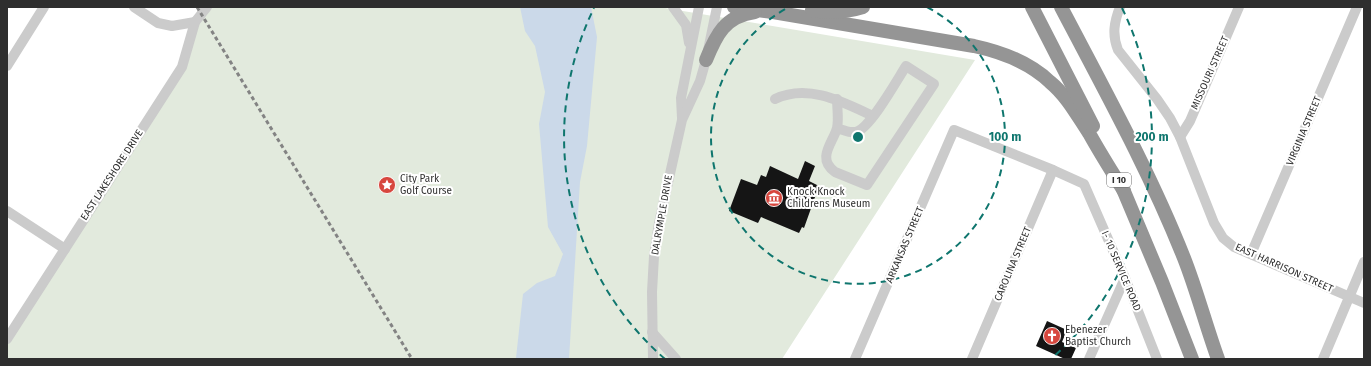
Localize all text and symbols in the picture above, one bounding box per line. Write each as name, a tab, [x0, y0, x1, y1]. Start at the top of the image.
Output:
street label: MISSOURI STREET	[1188, 34, 1232, 112]
street label: VIRGINIA STREET	[1284, 94, 1324, 168]
street label: EAST LAKESHORE DRIVE	[78, 127, 146, 223]
centre of rings	[851, 130, 865, 144]
text: 100 m	[989, 130, 1021, 144]
text: 200 m	[1135, 130, 1169, 144]
place label: City Park Golf Course	[400, 173, 452, 197]
road number: I 10	[1107, 173, 1131, 187]
street label: DALRYMPLE DRIVE	[649, 174, 675, 256]
place icon: City Park Golf Course	[377, 175, 397, 195]
place label: Knock Knock Childrens Museum	[787, 186, 870, 210]
museum icon: Knock Knock Childrens Museum	[764, 188, 784, 208]
street label: ARKANSAS STREET	[883, 204, 927, 285]
street label: CAROLINA STREET	[992, 224, 1034, 303]
street label: I- 10 SERVICE ROAD	[1099, 229, 1143, 313]
street label: EAST HARRISON STREET	[1233, 241, 1336, 295]
place label: Ebenezer Baptist Church	[1065, 324, 1131, 348]
church icon: Ebenezer Baptist Church	[1042, 326, 1062, 346]

